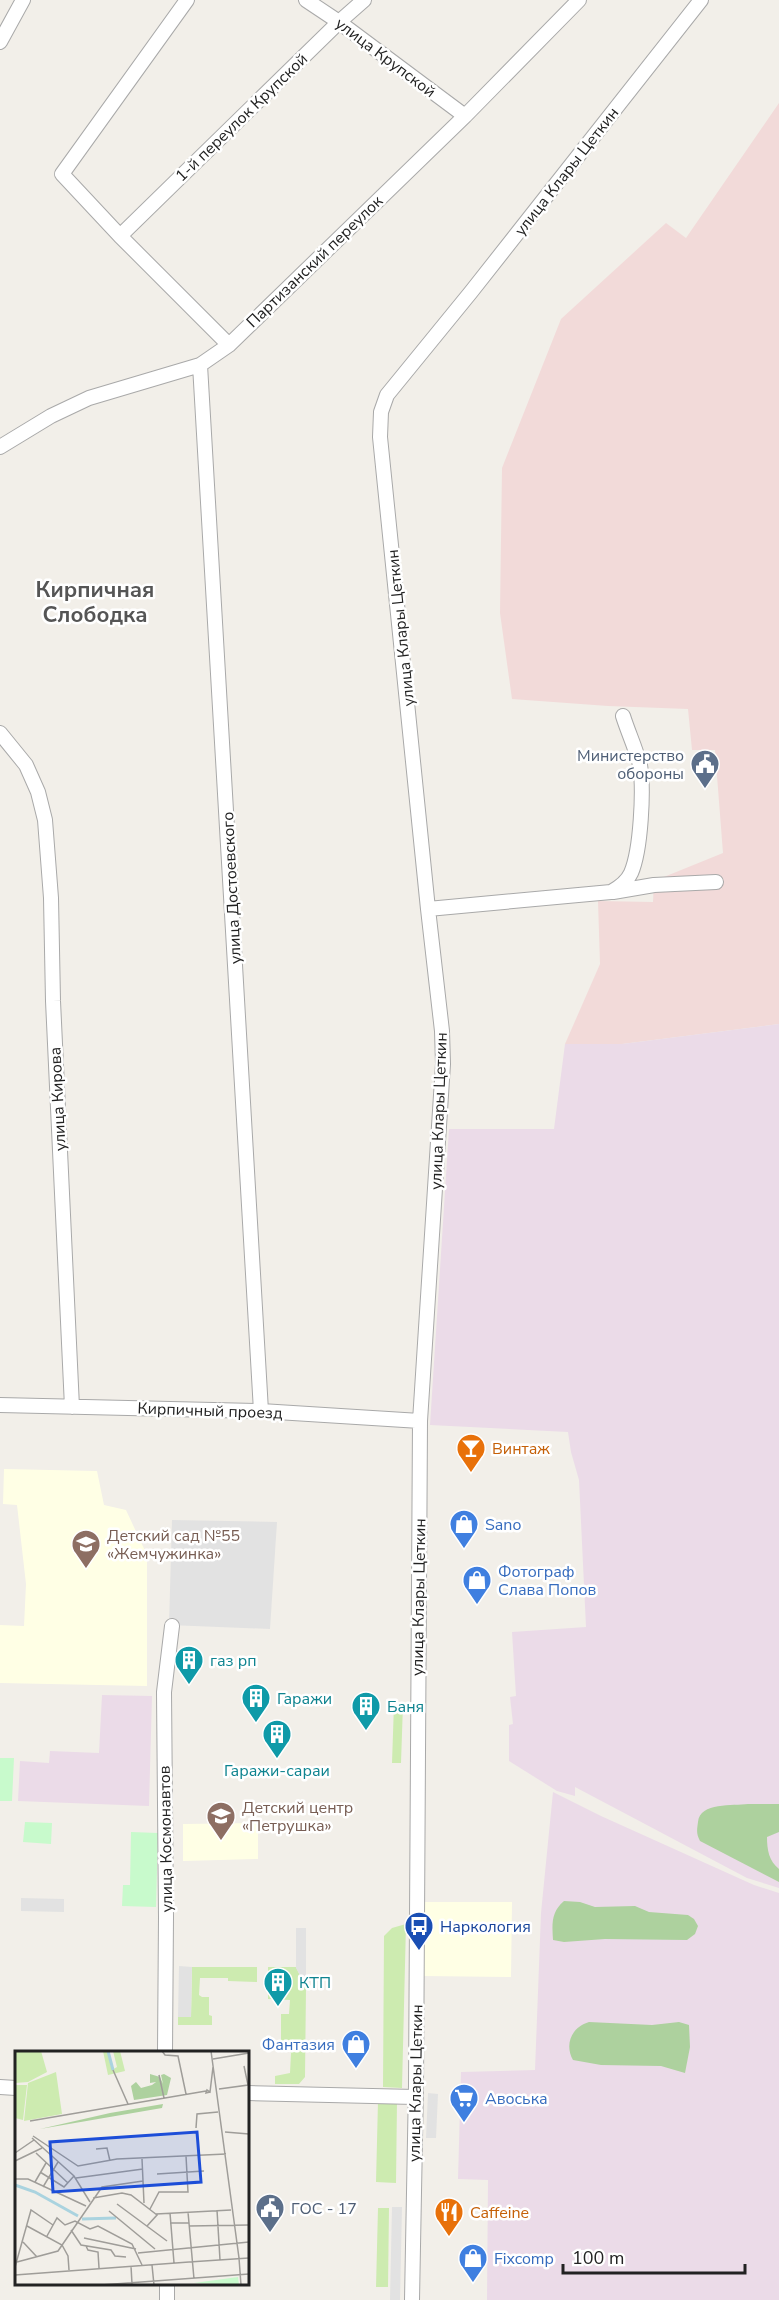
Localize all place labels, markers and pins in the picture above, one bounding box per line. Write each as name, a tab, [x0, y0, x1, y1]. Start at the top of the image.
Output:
place label: Министерство обороны	[577, 745, 684, 785]
public building icon: Министерство обороны	[689, 748, 721, 790]
bar icon: Винтаж	[455, 1432, 487, 1474]
place label: Винтаж	[492, 1438, 550, 1460]
shop icon: Sano	[448, 1508, 480, 1550]
place label: Sano	[485, 1514, 521, 1536]
place label: Детский сад №55 «Жемчужинка»	[107, 1525, 240, 1565]
school or university icon: Детский сад №55 «Жемчужинка»	[70, 1528, 102, 1570]
place label: Фотограф Слава Попов	[498, 1561, 597, 1601]
shop icon: Фотограф Слава Попов	[461, 1564, 493, 1606]
building icon: газ рп	[173, 1644, 205, 1686]
place label: газ рп	[210, 1650, 256, 1672]
building icon: Гаражи	[240, 1682, 272, 1724]
place label: Гаражи	[277, 1688, 332, 1710]
building icon: Баня	[350, 1690, 382, 1732]
place label: Баня	[387, 1696, 424, 1718]
building icon: Гаражи-сараи	[261, 1718, 293, 1760]
place label: Гаражи-сараи	[224, 1760, 330, 1782]
place label: Детский центр «Петрушка»	[242, 1797, 353, 1837]
school or university icon: Детский центр «Петрушка»	[205, 1800, 237, 1842]
bus stop icon: Наркология	[403, 1910, 435, 1952]
place label: Наркология	[440, 1916, 531, 1938]
building icon: КТП	[262, 1966, 294, 2008]
place label: КТП	[299, 1972, 331, 1994]
shop icon: Фантазия	[340, 2028, 372, 2070]
place label: Фантазия	[262, 2034, 335, 2056]
supermarket icon: Авоська	[448, 2082, 480, 2124]
place label: Авоська	[485, 2088, 548, 2110]
public building icon: ГОС - 17	[254, 2192, 286, 2234]
restaurant icon: Caffeine	[433, 2196, 465, 2238]
place label: ГОС - 17	[291, 2198, 357, 2220]
place label: Caffeine	[470, 2202, 529, 2224]
shop icon: Fixcomp	[457, 2242, 489, 2284]
place label: Fixcomp	[494, 2248, 554, 2270]

